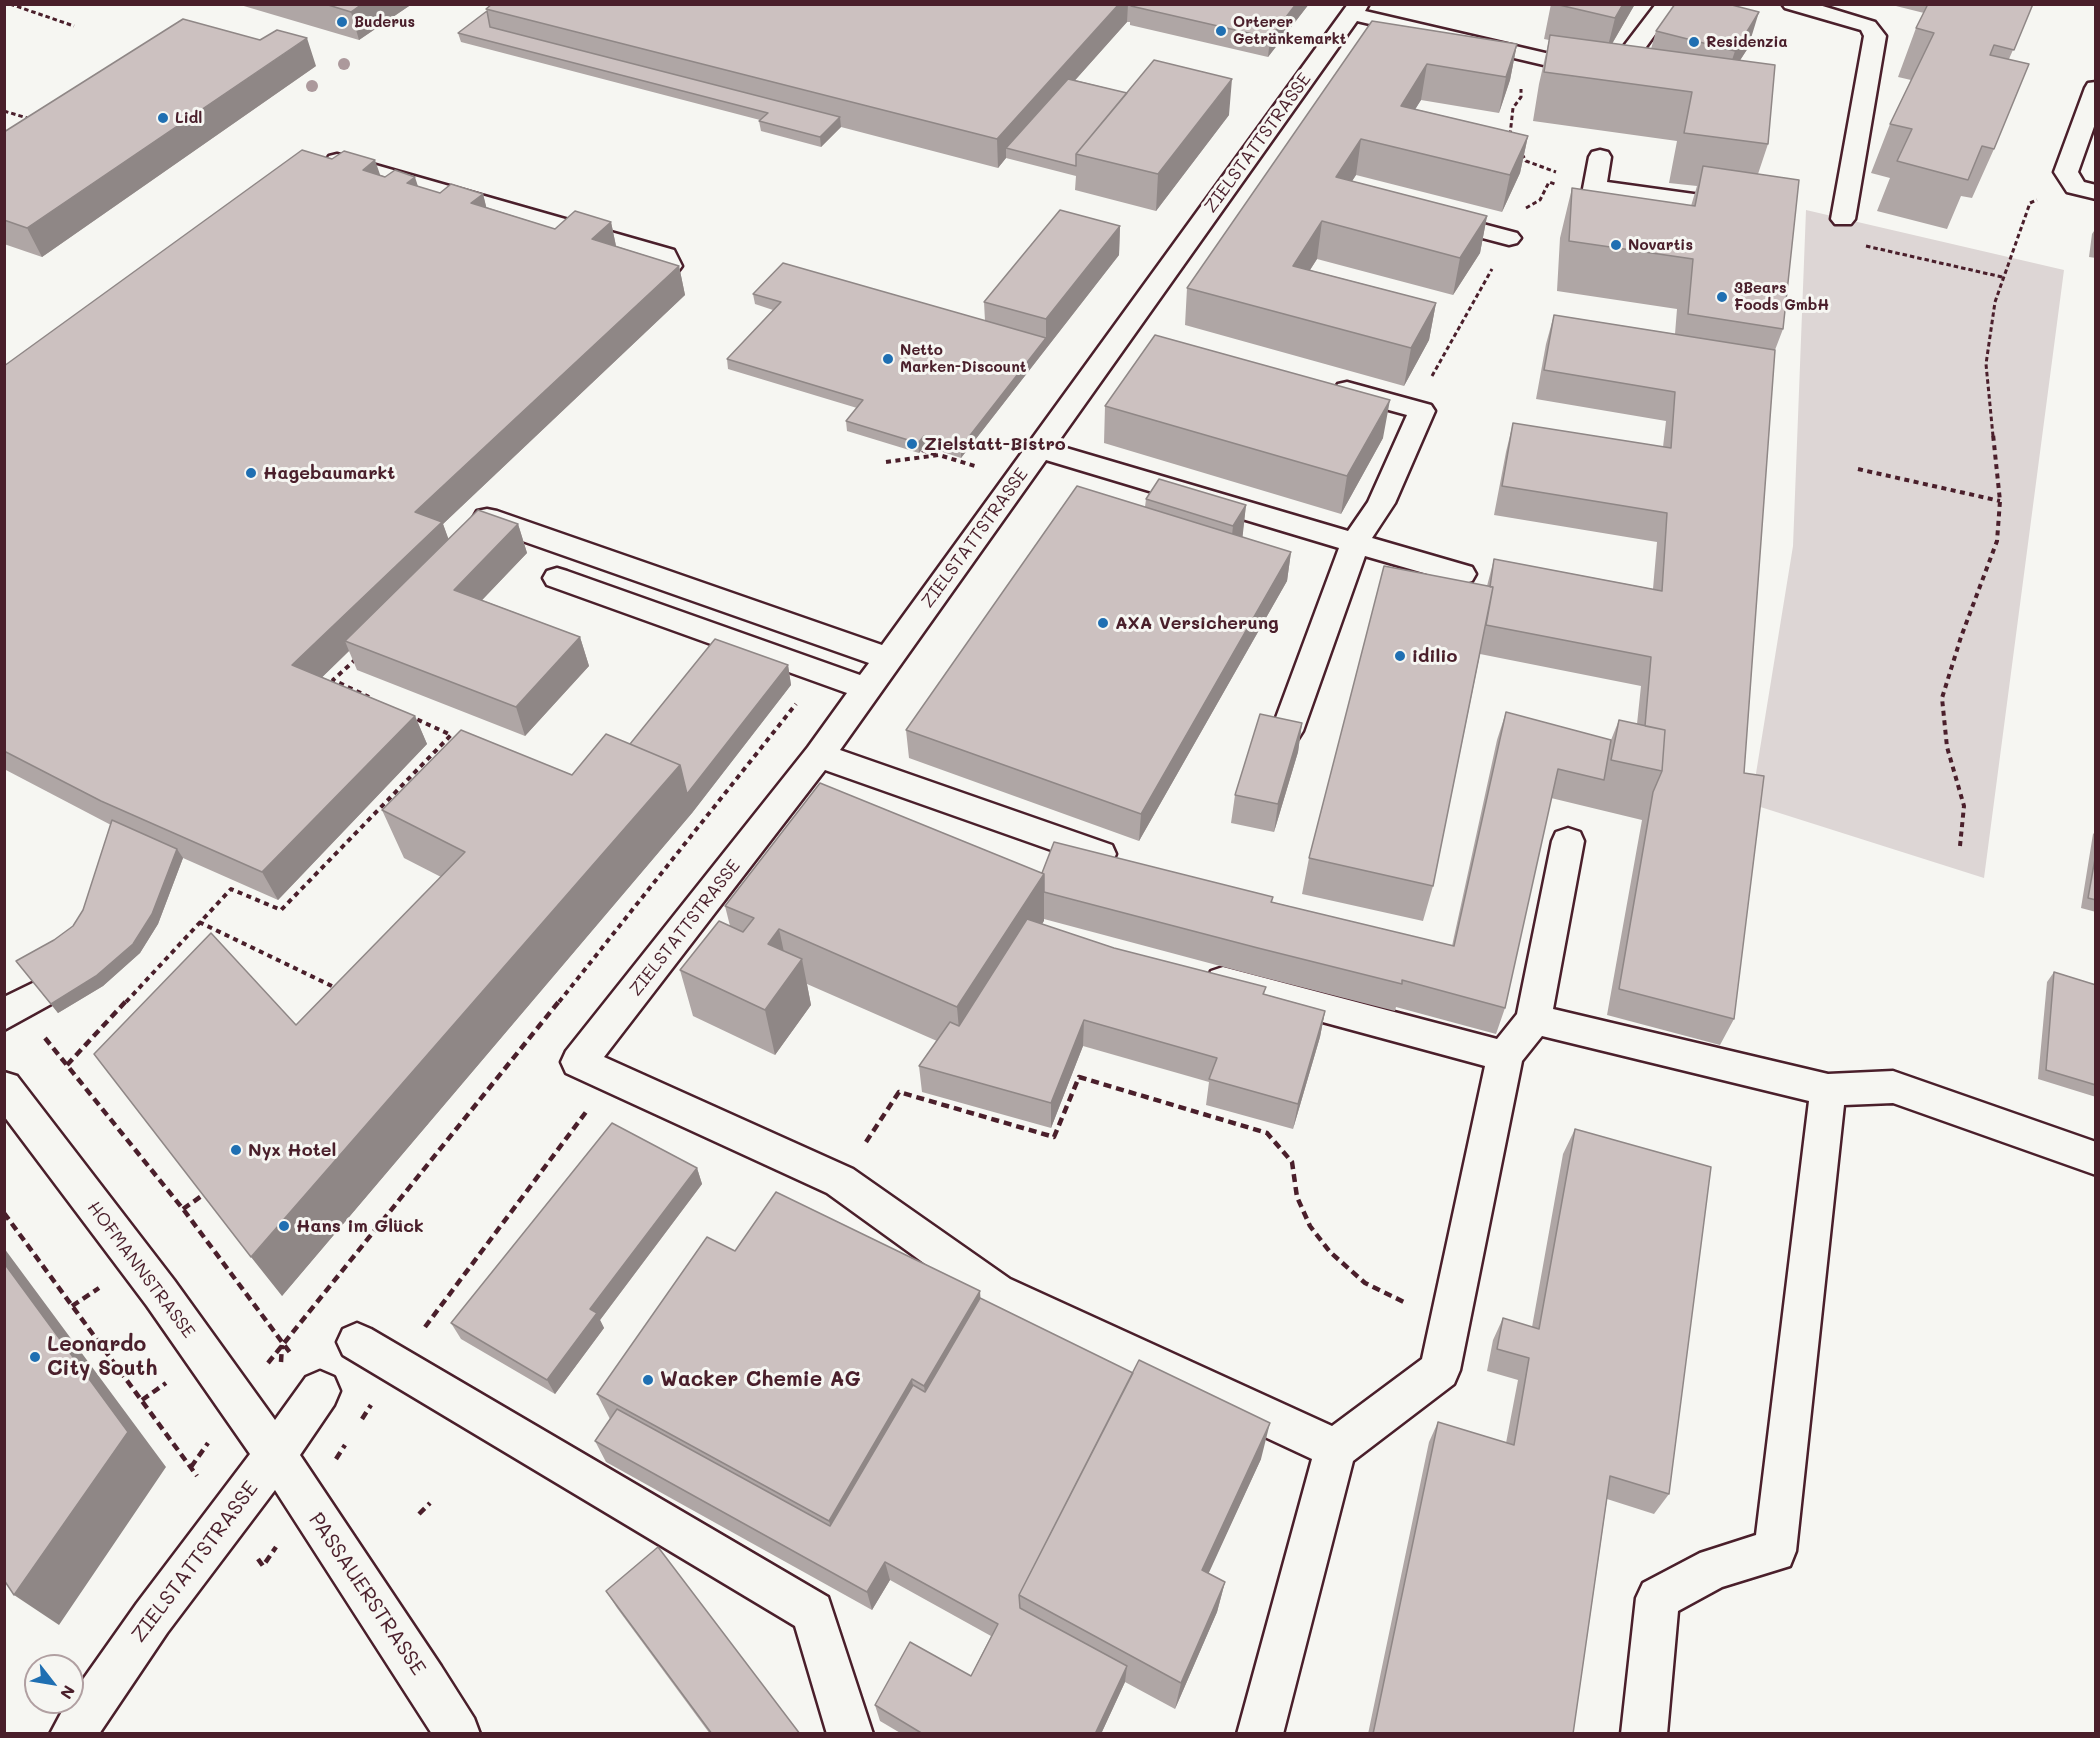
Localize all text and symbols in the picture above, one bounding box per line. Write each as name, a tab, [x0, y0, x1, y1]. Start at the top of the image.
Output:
place label: Buderus	[354, 13, 415, 31]
place label: Orterer Getränkemarkt	[1233, 13, 1346, 48]
marker: Buderus	[335, 15, 349, 29]
marker: Orterer Getränkemarkt	[1214, 24, 1228, 38]
place label: Residenzia	[1706, 33, 1788, 51]
marker: Residenzia	[1687, 35, 1701, 49]
street label: ZIELSTATTSTRASSE	[1200, 69, 1316, 217]
place label: Lidl	[175, 109, 202, 127]
marker: Lidl	[156, 111, 170, 125]
place label: Novartis	[1628, 236, 1693, 254]
marker: Novartis	[1609, 238, 1623, 252]
place label: 3Bears Foods GmbH	[1734, 279, 1829, 314]
marker: 3Bears Foods GmbH	[1715, 290, 1729, 304]
place label: Netto Marken-Discount	[900, 341, 1026, 376]
marker: Netto Marken-Discount	[881, 352, 895, 366]
place label: Zielstatt-Bistro	[924, 433, 1066, 455]
marker: Zielstatt-Bistro	[905, 437, 919, 451]
place label: Hagebaumarkt	[263, 462, 395, 484]
street label: ZIELSTATTSTRASSE	[917, 464, 1033, 612]
marker: Hagebaumarkt	[244, 466, 258, 480]
place label: AXA Versicherung	[1115, 612, 1279, 634]
marker: AXA Versicherung	[1096, 616, 1110, 630]
place label: idilio	[1412, 645, 1457, 667]
marker: idilio	[1393, 649, 1407, 663]
street label: ZIELSTATTSTRASSE	[625, 855, 745, 1001]
place label: Nyx Hotel	[248, 1139, 336, 1161]
marker: Nyx Hotel	[229, 1143, 243, 1157]
street label: HOFMANNSTRASSE	[83, 1198, 199, 1342]
place label: Hans im Glück	[296, 1215, 424, 1237]
marker: Hans im Glück	[277, 1219, 291, 1233]
place label: Leonardo City South	[47, 1332, 157, 1382]
marker: Leonardo City South	[28, 1350, 42, 1364]
place label: Wacker Chemie AG	[660, 1367, 861, 1393]
marker: Wacker Chemie AG	[641, 1373, 655, 1387]
street label: ZIELSTATTSTRASSE	[126, 1477, 264, 1647]
street label: PASSAUERSTRASSE	[303, 1508, 431, 1680]
north arrow	[24, 1654, 84, 1714]
text: N	[56, 1682, 80, 1703]

